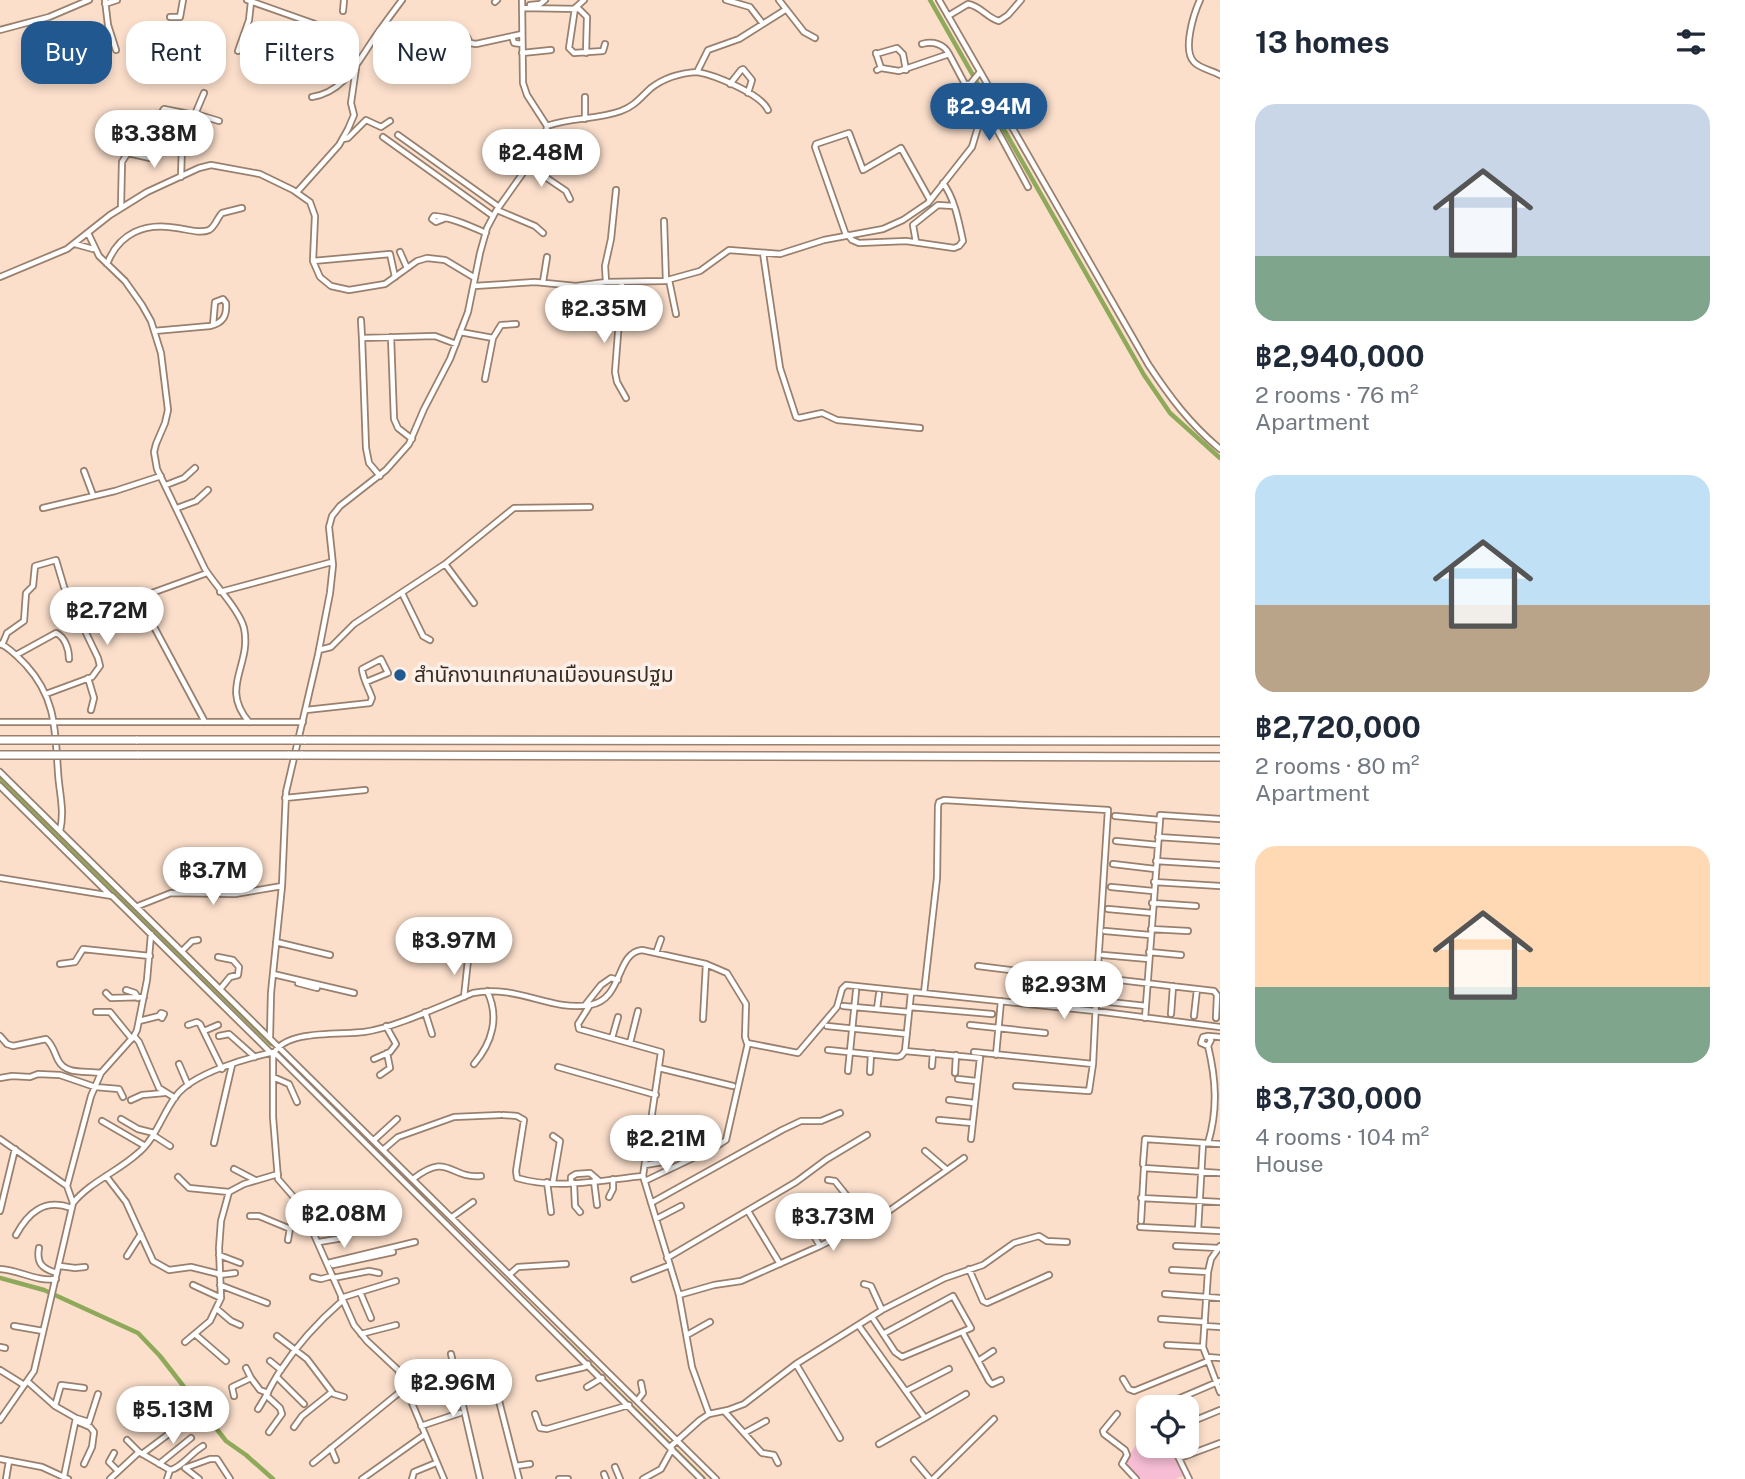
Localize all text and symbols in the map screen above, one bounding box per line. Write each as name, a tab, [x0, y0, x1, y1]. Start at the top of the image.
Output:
chip: Buy	[21, 21, 112, 84]
chip: Rent	[126, 21, 226, 84]
chip: Filters	[240, 21, 359, 84]
chip: New	[373, 21, 471, 84]
icon: filters	[1672, 23, 1710, 61]
text: 13 homes	[1255, 24, 1390, 60]
pin: ฿2.94M	[932, 83, 1046, 143]
text: ฿2.94M	[946, 92, 1032, 119]
pin: ฿3.38M	[97, 110, 211, 170]
text: ฿3.38M	[111, 119, 197, 146]
pin: ฿2.48M	[484, 130, 598, 189]
text: ฿2.48M	[498, 138, 584, 165]
icon: home	[1420, 150, 1546, 276]
pin: ฿2.35M	[547, 286, 661, 345]
text: ฿2.35M	[561, 294, 647, 321]
text: ฿2,940,000	[1255, 338, 1425, 374]
text: 2 rooms · 76 m²	[1255, 381, 1418, 408]
text: Apartment	[1255, 408, 1370, 435]
icon: home	[1420, 521, 1546, 647]
pin: ฿2.72M	[50, 588, 164, 647]
text: ฿2.72M	[66, 596, 148, 623]
place label: สำนักงานเทศบาลเมืองนครปฐม	[414, 662, 674, 687]
marker: สำนักงานเทศบาลเมืองนครปฐม	[392, 667, 408, 683]
text: ฿2,720,000	[1255, 709, 1421, 745]
text: 2 rooms · 80 m²	[1255, 752, 1420, 779]
text: Apartment	[1255, 779, 1370, 806]
pin: ฿3.7M	[164, 848, 262, 907]
text: ฿3.7M	[179, 856, 247, 883]
icon: home	[1420, 892, 1546, 1018]
pin: ฿3.97M	[397, 918, 511, 977]
text: ฿3.97M	[411, 926, 497, 953]
pin: ฿2.93M	[1007, 962, 1121, 1021]
text: ฿2.93M	[1021, 970, 1107, 997]
text: ฿3,730,000	[1255, 1080, 1422, 1116]
pin: ฿2.21M	[609, 1116, 723, 1175]
text: 4 rooms · 104 m²	[1255, 1123, 1429, 1150]
text: ฿2.21M	[626, 1124, 706, 1151]
text: House	[1255, 1150, 1323, 1177]
pin: ฿2.08M	[287, 1190, 401, 1250]
pin: ฿3.73M	[776, 1194, 890, 1253]
text: ฿2.08M	[301, 1199, 387, 1226]
text: ฿3.73M	[791, 1202, 875, 1229]
pin: ฿2.96M	[396, 1360, 510, 1419]
text: ฿2.96M	[410, 1368, 496, 1395]
pin: ฿5.13M	[116, 1386, 230, 1446]
text: ฿5.13M	[132, 1395, 214, 1422]
map controls	[1136, 1395, 1199, 1458]
button: locate	[1136, 1395, 1199, 1458]

